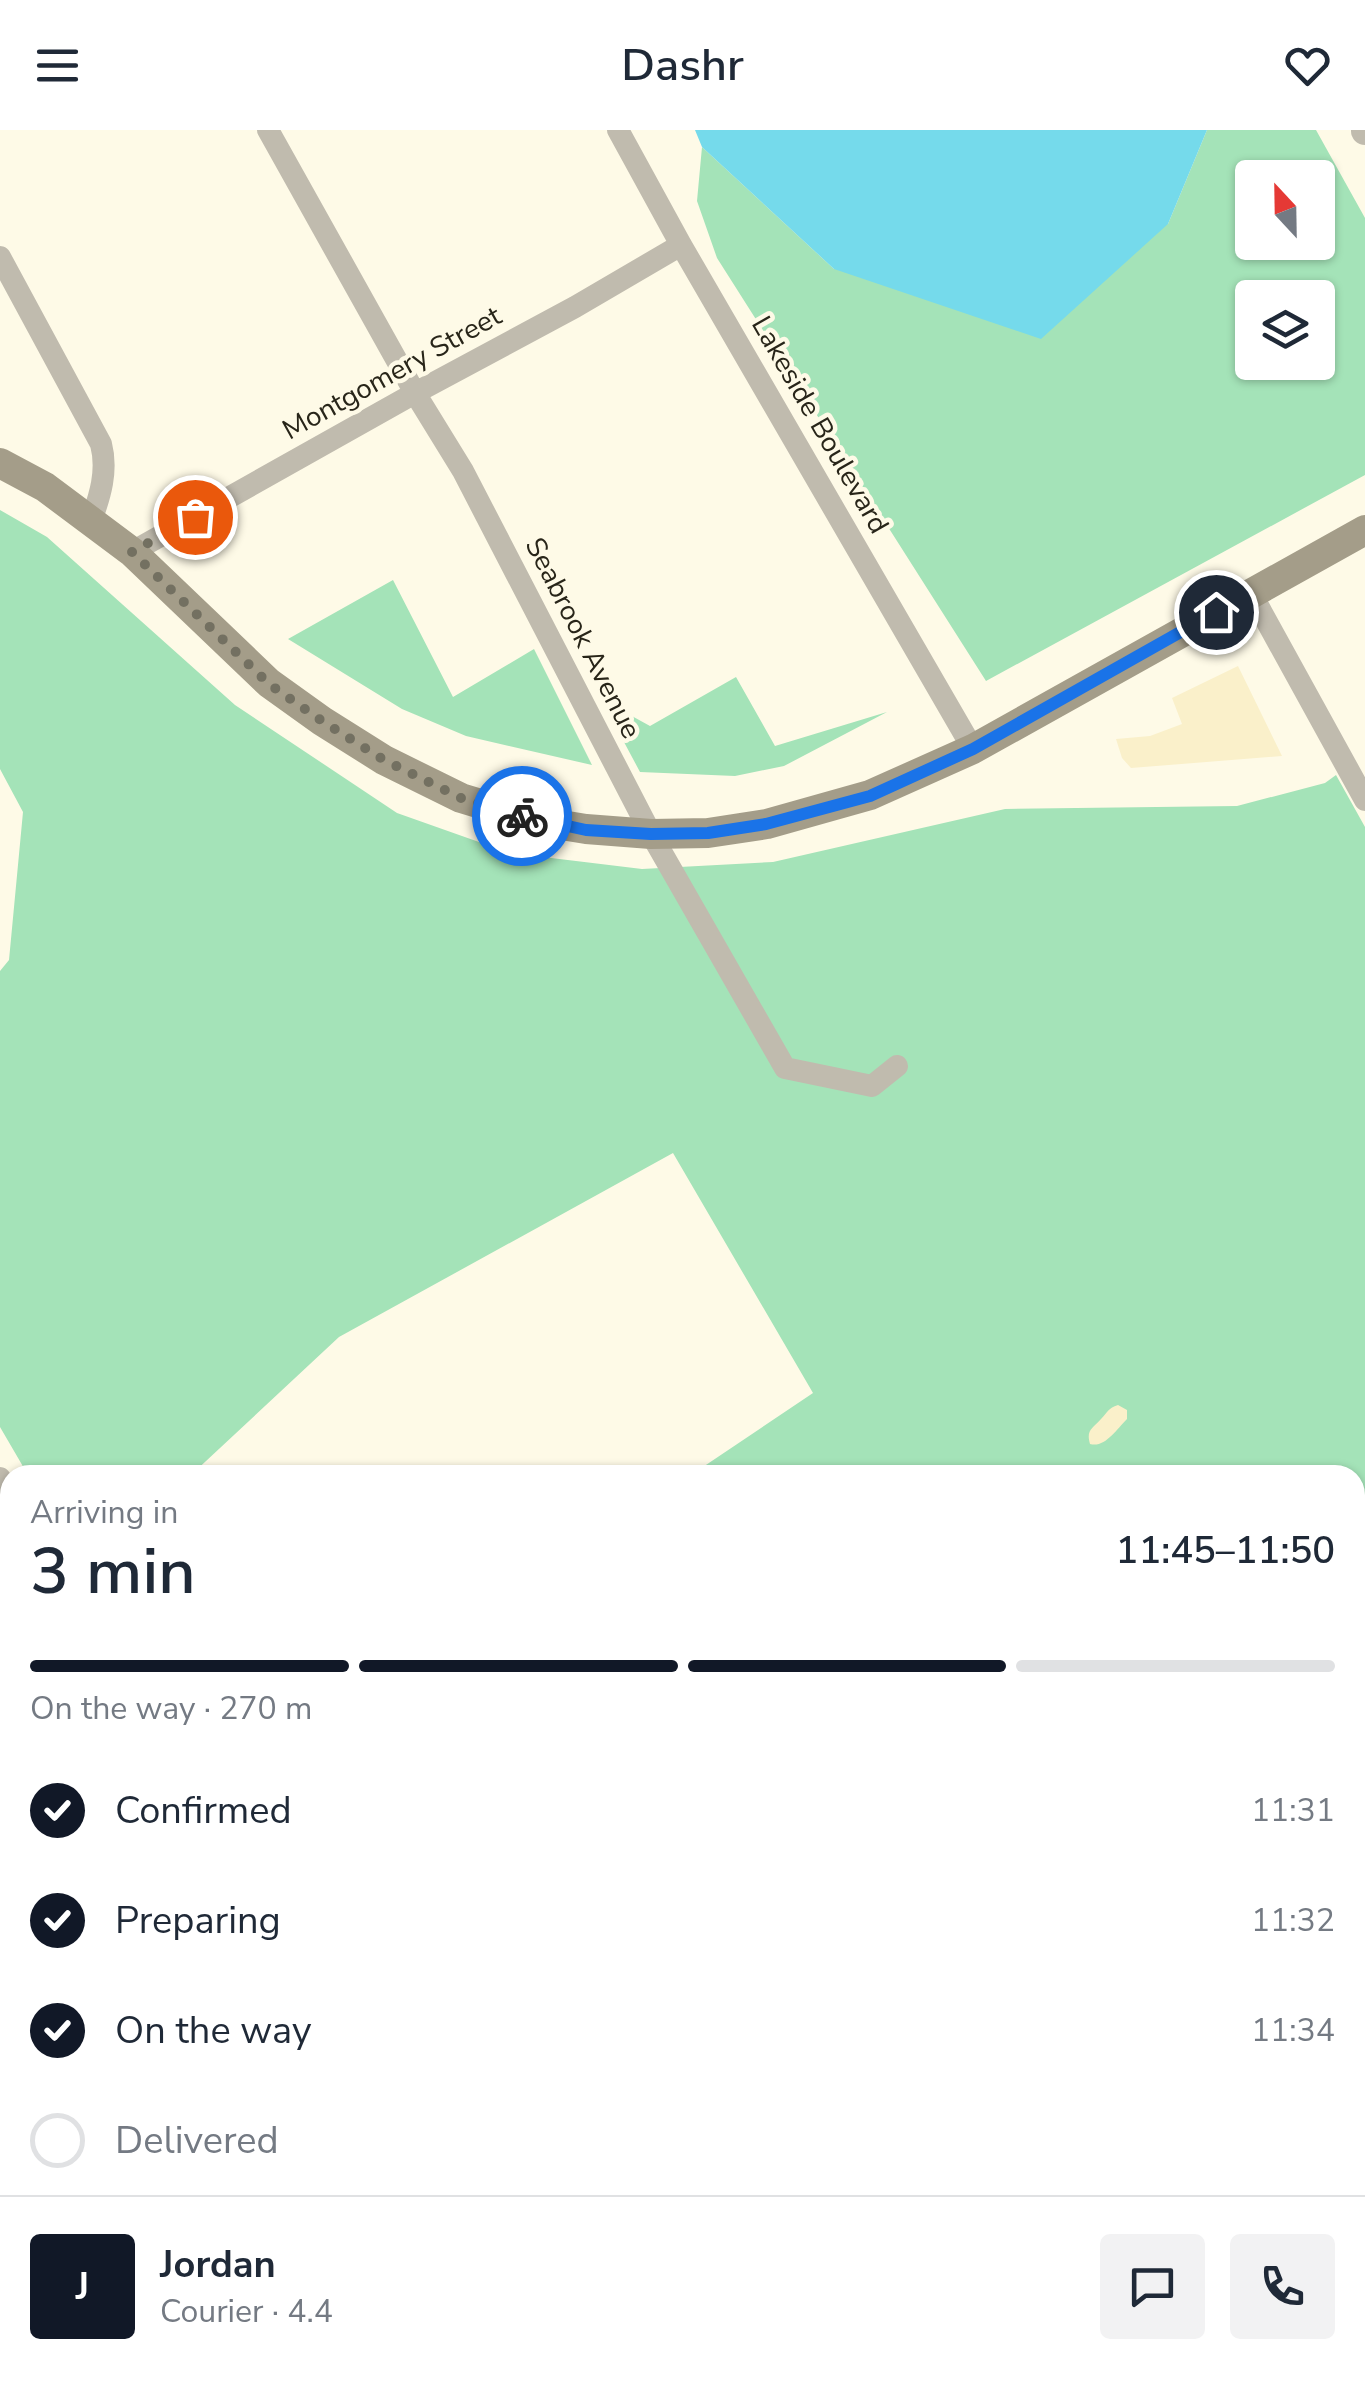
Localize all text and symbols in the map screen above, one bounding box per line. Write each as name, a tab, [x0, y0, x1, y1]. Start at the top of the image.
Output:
text: Dashr	[621, 35, 744, 96]
icon: menu	[30, 38, 85, 93]
icon: heart	[1280, 38, 1335, 93]
north arrow	[1235, 160, 1335, 260]
map controls	[1235, 160, 1335, 380]
button: layers	[1235, 280, 1335, 380]
street label: Montgomery Street	[276, 297, 508, 449]
street label: Lakeside Boulevard	[742, 309, 898, 541]
pin	[153, 475, 238, 560]
icon: bag	[168, 490, 223, 545]
street label: Seabrook Avenue	[516, 531, 650, 745]
pin	[1174, 570, 1259, 655]
icon: home	[1189, 585, 1244, 640]
courier	[472, 766, 572, 866]
icon: bike	[495, 789, 550, 844]
text: Arriving in	[30, 1491, 178, 1534]
text: 11:45–11:50	[1116, 1525, 1335, 1576]
text: 3 min	[30, 1527, 196, 1616]
text: On the way · 270 m	[30, 1687, 312, 1730]
icon: check	[30, 1783, 85, 1838]
text: Confirmed	[115, 1785, 292, 1836]
text: 11:31	[1251, 1789, 1335, 1832]
icon: check	[30, 1893, 85, 1948]
text: Preparing	[115, 1895, 281, 1946]
text: 11:32	[1251, 1899, 1335, 1942]
icon: check	[30, 2003, 85, 2058]
text: On the way	[115, 2005, 311, 2056]
text: 11:34	[1251, 2009, 1335, 2052]
text: Delivered	[115, 2115, 279, 2166]
button: chat	[1100, 2234, 1205, 2339]
button: phone	[1230, 2234, 1335, 2339]
text: Jordan	[160, 2239, 276, 2290]
text: J	[76, 2261, 89, 2312]
text: Courier · 4.4	[160, 2290, 333, 2333]

